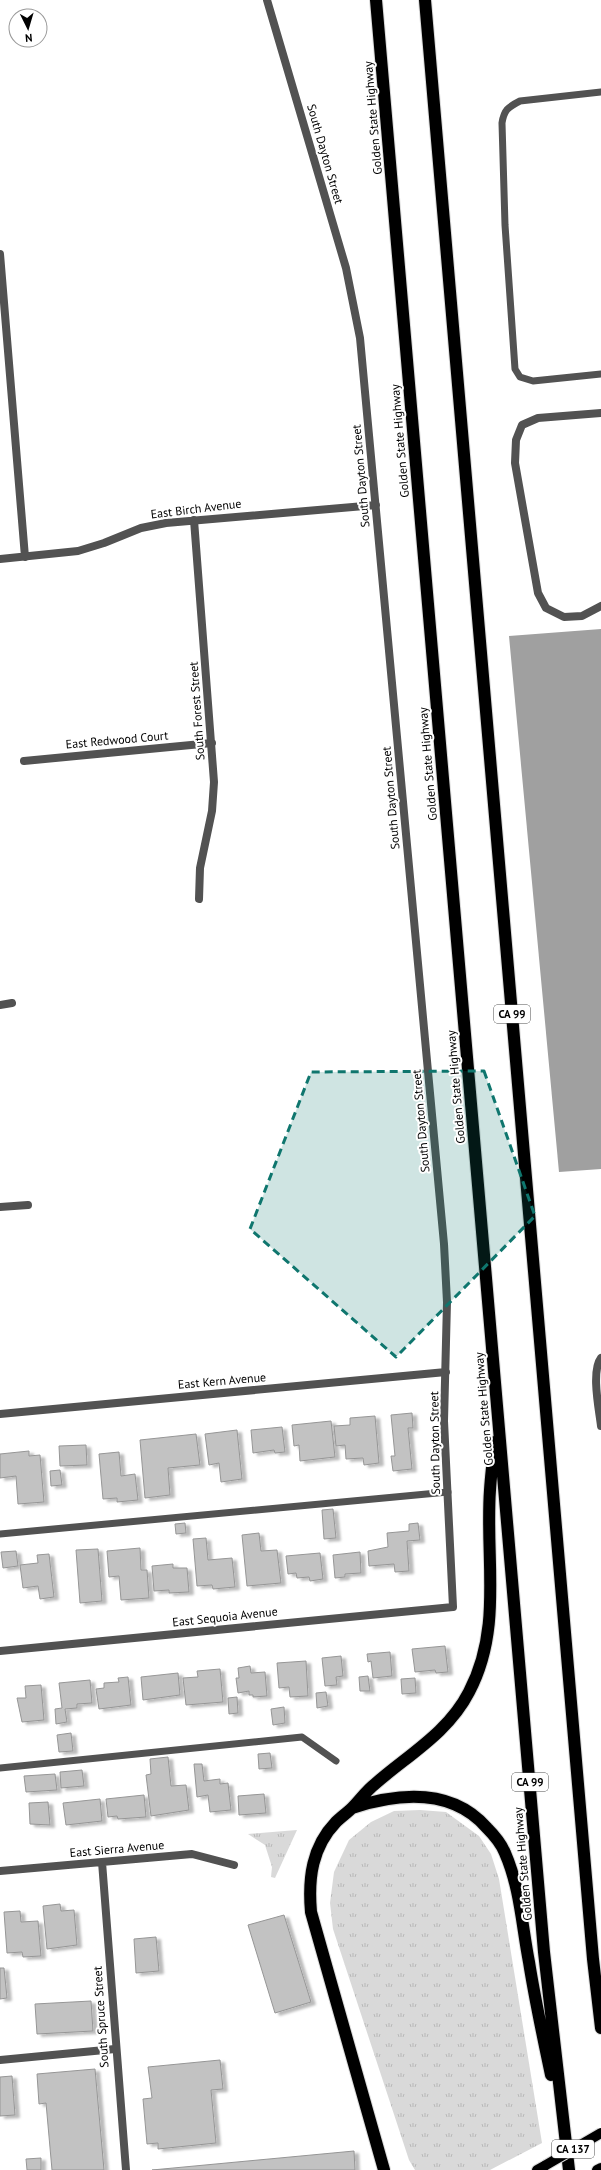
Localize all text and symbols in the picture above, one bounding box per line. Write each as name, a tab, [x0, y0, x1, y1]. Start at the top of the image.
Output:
north arrow	[8, 8, 48, 48]
text: N	[25, 31, 33, 45]
street label: Golden State Highway	[360, 60, 385, 175]
street label: South Dayton Street	[304, 102, 347, 206]
street label: Golden State Highway	[387, 383, 412, 498]
street label: South Dayton Street	[349, 424, 372, 528]
street label: East Birch Avenue	[150, 495, 242, 522]
street label: South Forest Street	[186, 661, 207, 761]
street label: Golden State Highway	[415, 706, 440, 821]
street label: East Redwood Court	[65, 728, 169, 751]
street label: South Dayton Street	[379, 746, 402, 850]
road number: CA 99	[494, 1005, 530, 1023]
street label: Golden State Highway	[443, 1029, 468, 1144]
street label: South Dayton Street	[409, 1069, 432, 1173]
street label: Golden State Highway	[471, 1351, 496, 1466]
street label: East Kern Avenue	[177, 1369, 267, 1392]
street label: South Dayton Street	[426, 1391, 443, 1495]
street label: East Sequoia Avenue	[172, 1604, 278, 1629]
road number: CA 99	[512, 1773, 548, 1791]
street label: Golden State Highway	[510, 1806, 535, 1921]
street label: East Sierra Avenue	[69, 1837, 165, 1860]
street label: South Spruce Street	[89, 1966, 112, 2068]
road number: CA 137	[552, 2140, 594, 2158]

